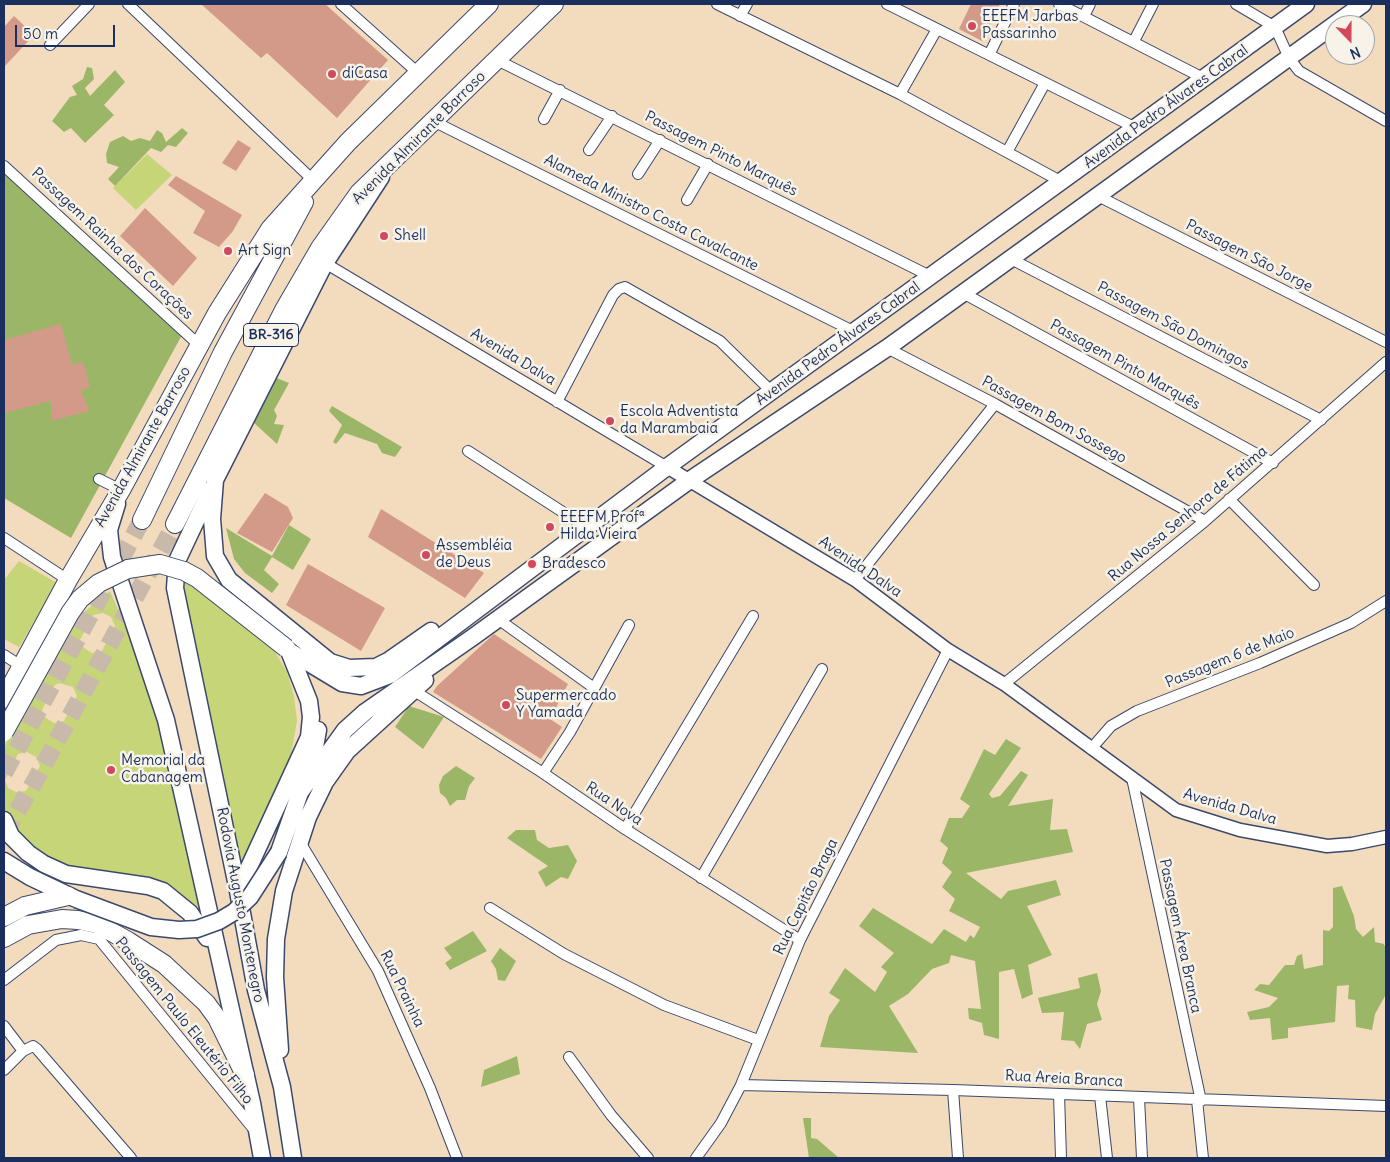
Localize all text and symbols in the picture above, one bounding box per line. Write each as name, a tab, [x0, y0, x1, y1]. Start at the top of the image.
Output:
place label: EEEFM Jarbas Passarinho	[982, 8, 1078, 43]
scale bar	[18, 15, 118, 47]
north arrow	[1325, 15, 1375, 65]
marker: EEEFM Jarbas Passarinho	[966, 20, 978, 32]
text: 50 m	[23, 24, 58, 43]
street label: Avenida Pedro Álvares Cabral	[1080, 41, 1252, 173]
text: N	[1347, 43, 1363, 63]
place label: diCasa	[342, 65, 388, 83]
marker: diCasa	[326, 68, 338, 80]
street label: Avenida Almirante Barroso	[349, 68, 489, 208]
street label: Passagem Pinto Marquês	[642, 108, 800, 200]
street label: Alameda Ministro Costa Cavalcante	[541, 151, 761, 275]
street label: Passagem Rainha dos Corações	[27, 164, 197, 324]
street label: Passagem São Jorge	[1183, 216, 1315, 296]
place label: Shell	[394, 227, 426, 245]
marker: Shell	[378, 230, 390, 242]
place label: Art Sign	[238, 242, 291, 260]
marker: Art Sign	[222, 245, 234, 257]
street label: Avenida Pedro Álvares Cabral	[752, 278, 924, 410]
street label: Passagem São Domingos	[1094, 278, 1252, 374]
street label: Passagem Pinto Marquês	[1047, 316, 1203, 414]
road number: BR-316	[244, 324, 298, 346]
street label: Avenida Dalva	[467, 325, 559, 389]
street label: Avenida Almirante Barroso	[91, 363, 195, 531]
street label: Passagem Bom Sossego	[978, 373, 1130, 467]
place label: Escola Adventista da Marambaia	[620, 403, 738, 438]
marker: Escola Adventista da Marambaia	[604, 415, 616, 427]
street label: Rua Nossa Senhora de Fátima	[1105, 442, 1271, 586]
place label: EEEFM Profª Hilda Vieira	[560, 509, 645, 544]
marker: EEEFM Profª Hilda Vieira	[544, 521, 556, 533]
street label: Avenida Dalva	[815, 533, 905, 601]
place label: Assembléia de Deus	[436, 537, 512, 572]
marker: Assembléia de Deus	[420, 549, 432, 561]
place label: Bradesco	[542, 555, 606, 573]
marker: Bradesco	[526, 558, 538, 570]
street label: Passagem 6 de Maio	[1163, 624, 1297, 692]
place label: Supermercado Y Yamada	[516, 687, 616, 722]
marker: Supermercado Y Yamada	[500, 699, 512, 711]
place label: Memorial da Cabanagem	[121, 752, 205, 787]
marker: Memorial da Cabanagem	[105, 764, 117, 776]
street label: Rua Nova	[582, 778, 646, 830]
street label: Avenida Dalva	[1181, 785, 1279, 829]
street label: Rodovia Augusto Montenegro	[212, 806, 268, 1004]
street label: Rua Capitão Braga	[770, 836, 842, 958]
street label: Passagem Área Branca	[1155, 857, 1205, 1015]
street label: Passagem Paulo Eleutério Filho	[111, 934, 257, 1108]
street label: Rua Prainha	[376, 948, 428, 1030]
street label: Rua Areia Branca	[1004, 1067, 1124, 1091]

